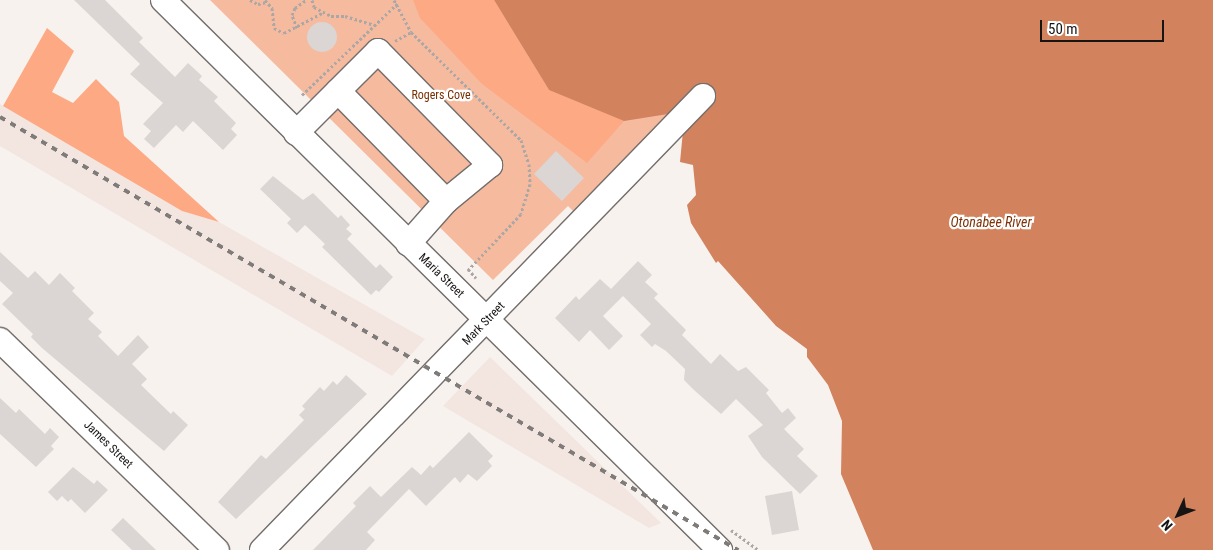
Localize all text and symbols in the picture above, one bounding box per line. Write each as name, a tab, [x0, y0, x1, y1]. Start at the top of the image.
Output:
scale bar	[1043, 10, 1167, 42]
text: 50 m	[1048, 20, 1078, 38]
park label: Rogers Cove	[411, 89, 471, 103]
water label: Otonabee River	[950, 214, 1032, 230]
street label: Maria Street	[415, 251, 467, 301]
street label: Mark Street	[460, 299, 508, 349]
street label: James Street	[80, 418, 136, 472]
north arrow	[1153, 490, 1203, 540]
text: N	[1158, 517, 1176, 534]

